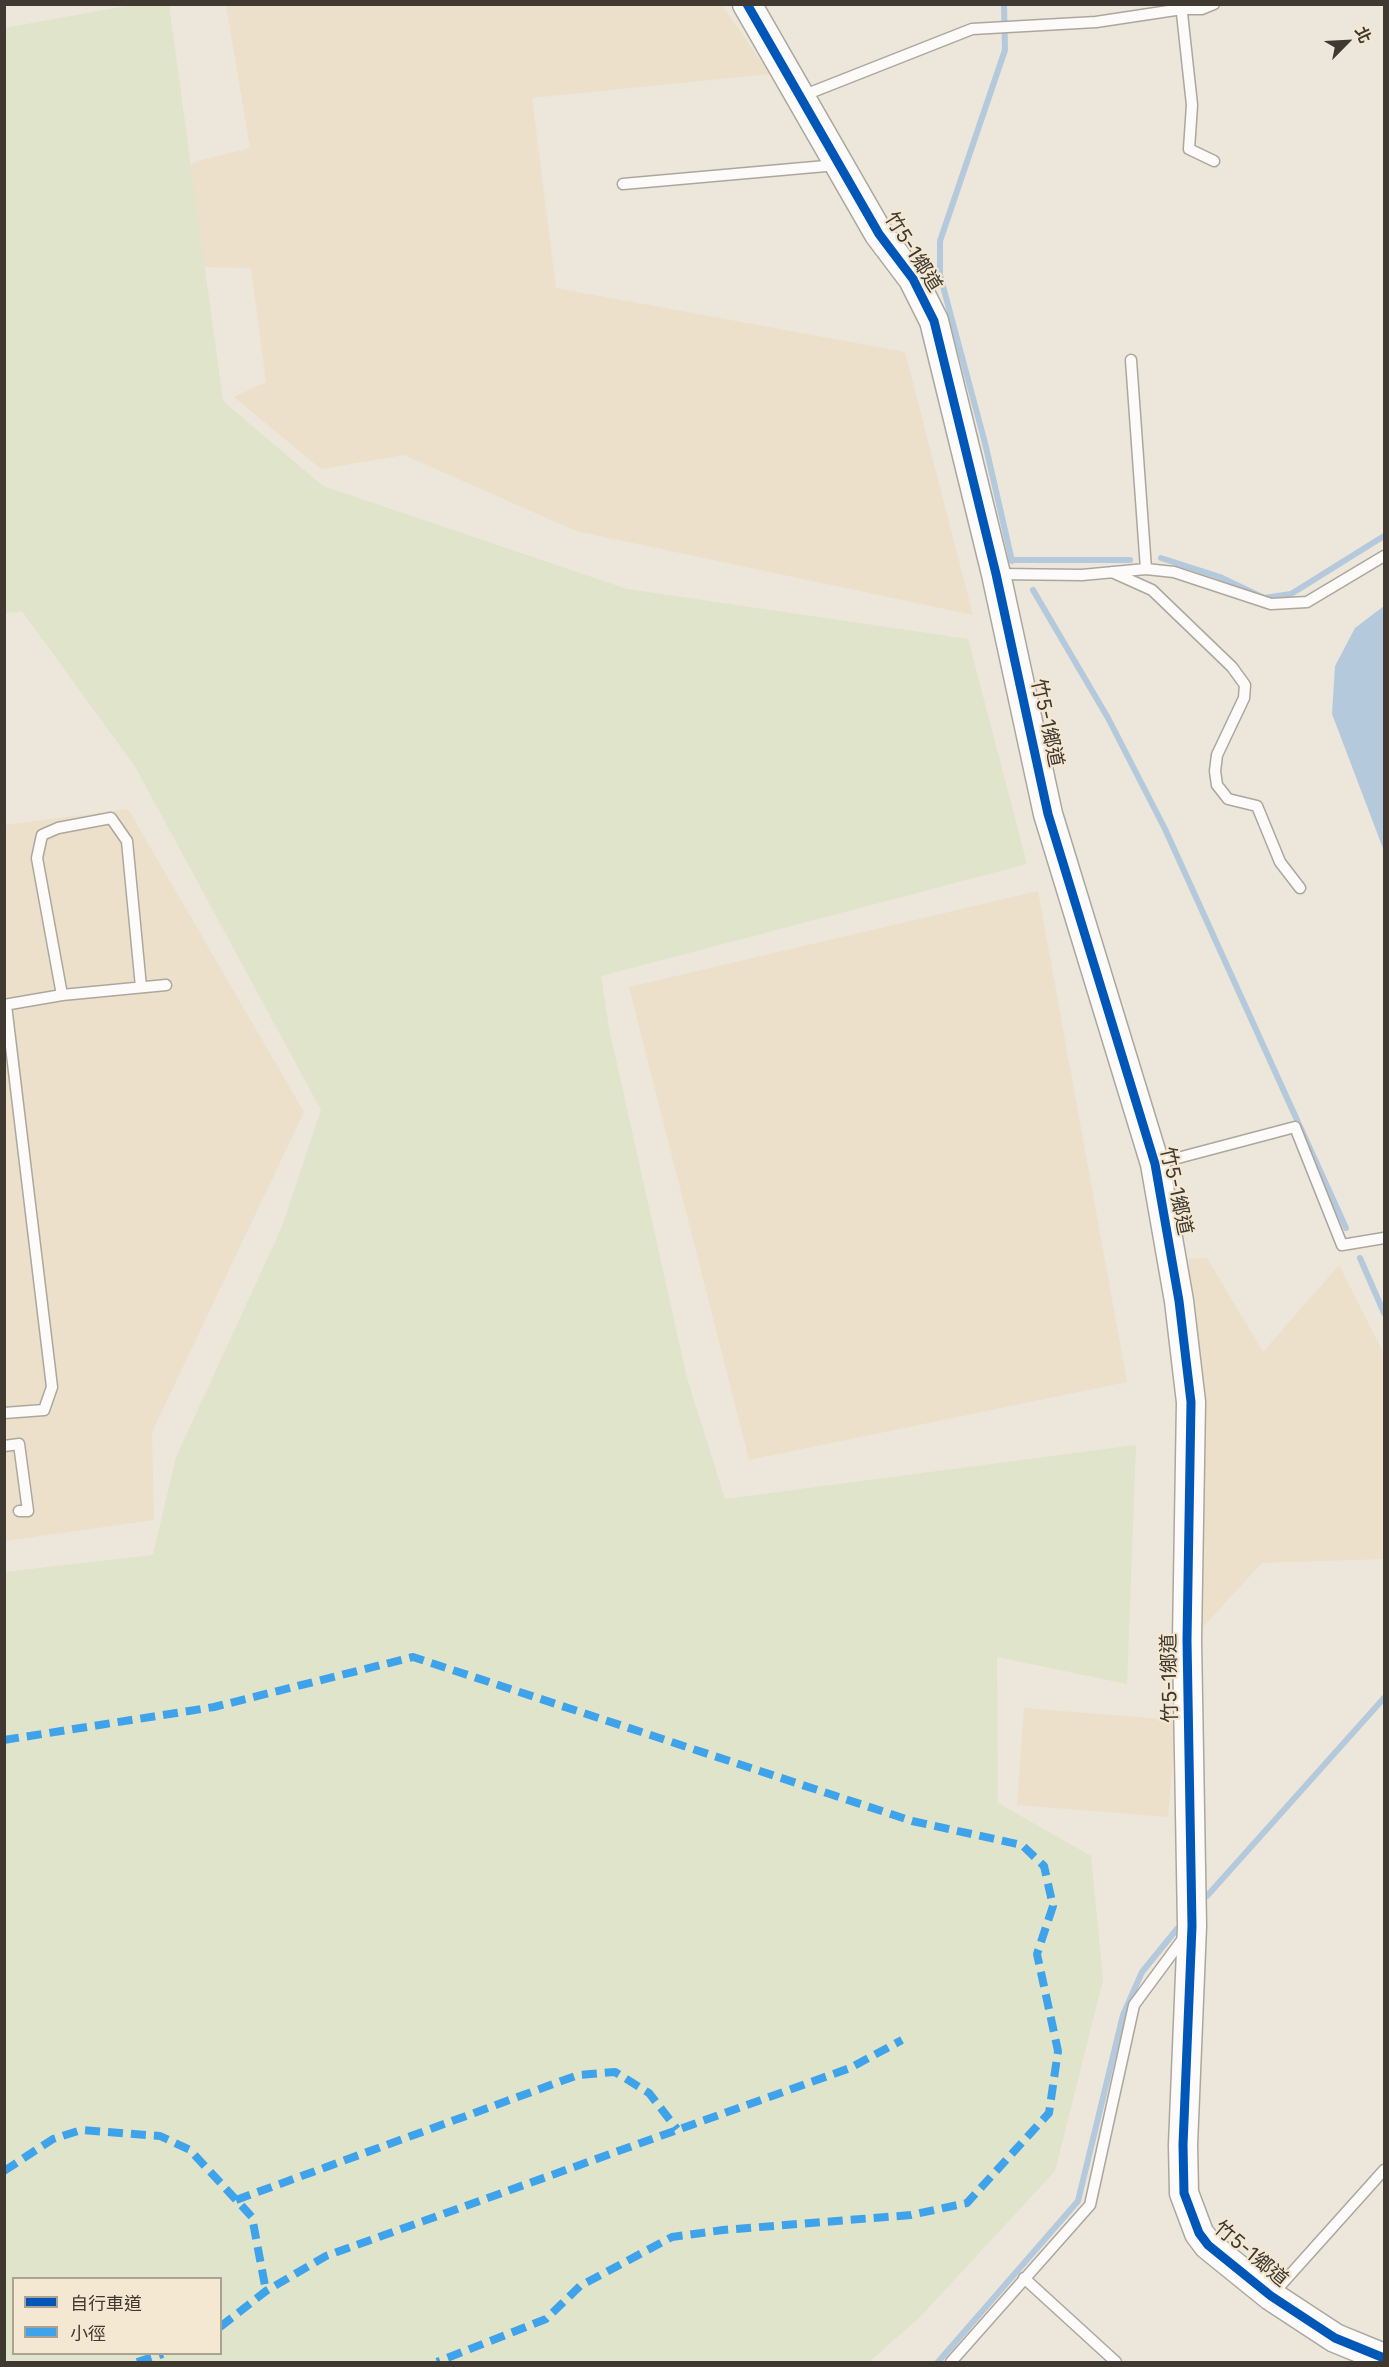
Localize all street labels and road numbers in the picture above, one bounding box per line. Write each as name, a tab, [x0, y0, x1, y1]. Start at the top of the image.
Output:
street label: 竹5-1鄉道	[879, 208, 947, 296]
street label: 竹5-1鄉道	[1026, 677, 1068, 769]
street label: 竹5-1鄉道	[1155, 1145, 1197, 1237]
street label: 竹5-1鄉道	[1157, 1633, 1183, 1723]
street label: 竹5-1鄉道	[1209, 2216, 1293, 2292]

